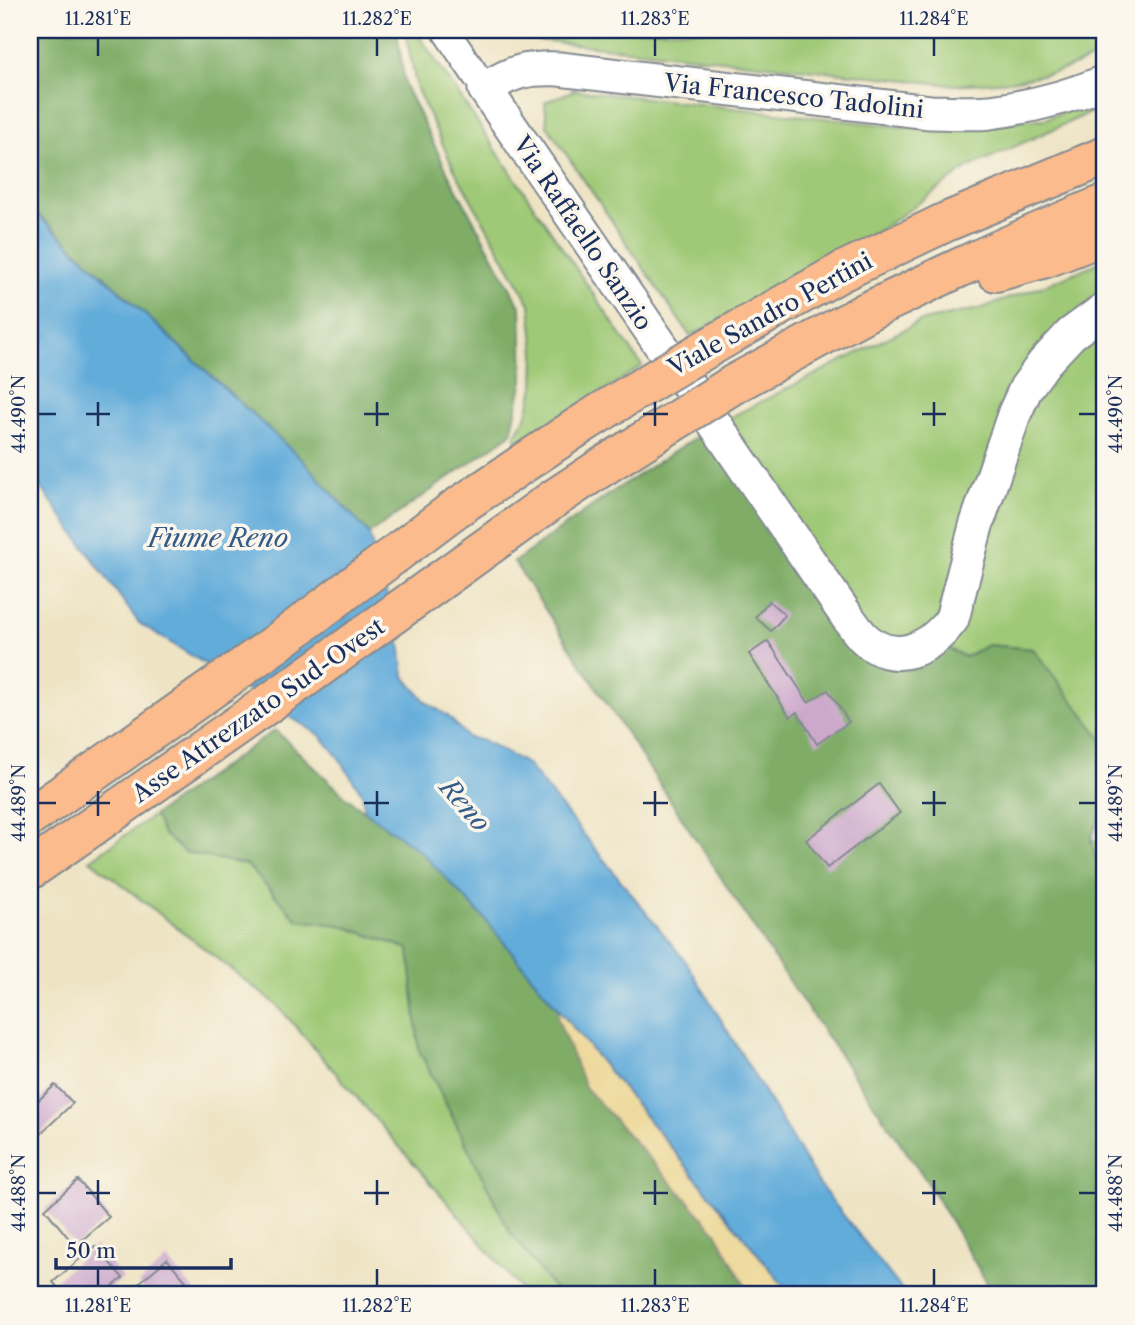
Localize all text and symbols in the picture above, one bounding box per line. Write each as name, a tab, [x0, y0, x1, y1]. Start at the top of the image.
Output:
text: 11.281°E	[65, 8, 131, 30]
text: 11.282°E	[342, 8, 412, 30]
text: 11.283°E	[620, 8, 690, 30]
text: 11.284°E	[899, 8, 969, 30]
street label: Via Francesco Tadolini	[662, 68, 925, 124]
street label: Via Raffaello Sanzio	[507, 130, 659, 336]
street label: Viale Sandro Pertini	[662, 246, 877, 383]
text: 44.490°N	[8, 374, 30, 453]
text: 44.490°N	[1105, 374, 1127, 453]
water label: Fiume Reno	[146, 522, 288, 554]
street label: Asse Attrezzato Sud-Ovest	[125, 611, 390, 809]
text: 44.489°N	[8, 764, 30, 842]
text: 44.489°N	[1105, 764, 1127, 842]
water label: Reno	[432, 770, 497, 838]
text: 44.488°N	[8, 1154, 30, 1232]
text: 44.488°N	[1105, 1154, 1127, 1232]
scale bar	[56, 1227, 231, 1271]
text: 50 m	[66, 1238, 116, 1263]
text: 11.281°E	[65, 1295, 131, 1317]
text: 11.282°E	[342, 1295, 412, 1317]
text: 11.283°E	[620, 1295, 690, 1317]
text: 11.284°E	[899, 1295, 969, 1317]

